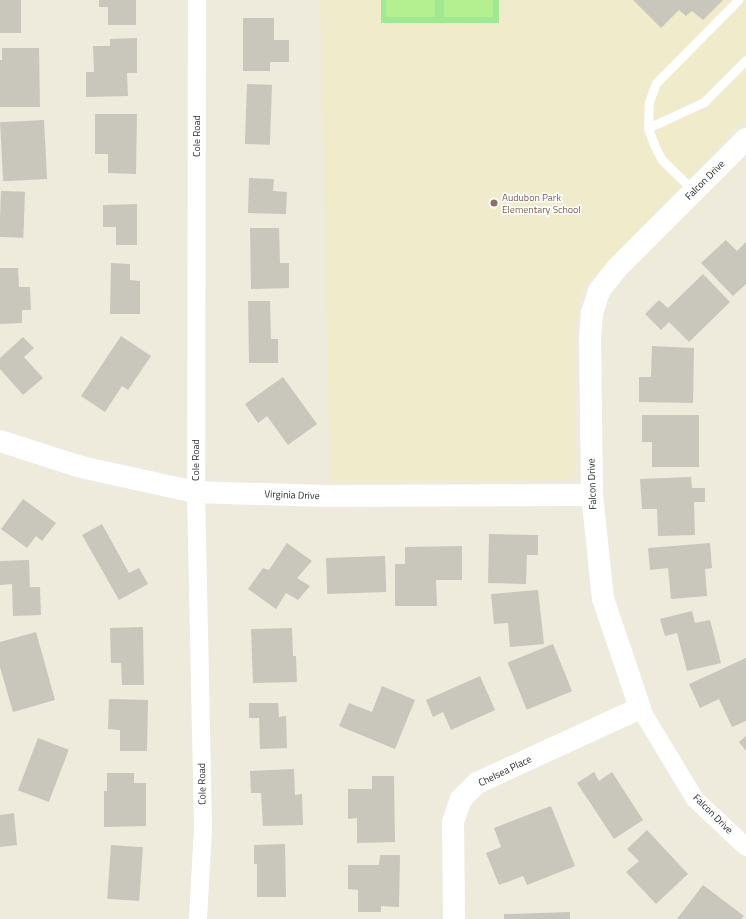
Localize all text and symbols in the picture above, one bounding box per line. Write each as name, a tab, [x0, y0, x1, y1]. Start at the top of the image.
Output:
street label: Cole Road	[191, 115, 203, 157]
street label: Falcon Drive	[683, 158, 727, 202]
place label: Audubon Park Elementary School	[502, 191, 581, 214]
marker: Audubon Park Elementary School	[489, 198, 499, 208]
street label: Cole Road	[190, 439, 202, 481]
street label: Falcon Drive	[585, 458, 599, 510]
street label: Virginia Drive	[264, 488, 320, 502]
street label: Chelsea Place	[476, 753, 534, 789]
street label: Cole Road	[196, 763, 208, 805]
street label: Falcon Drive	[691, 792, 735, 836]

